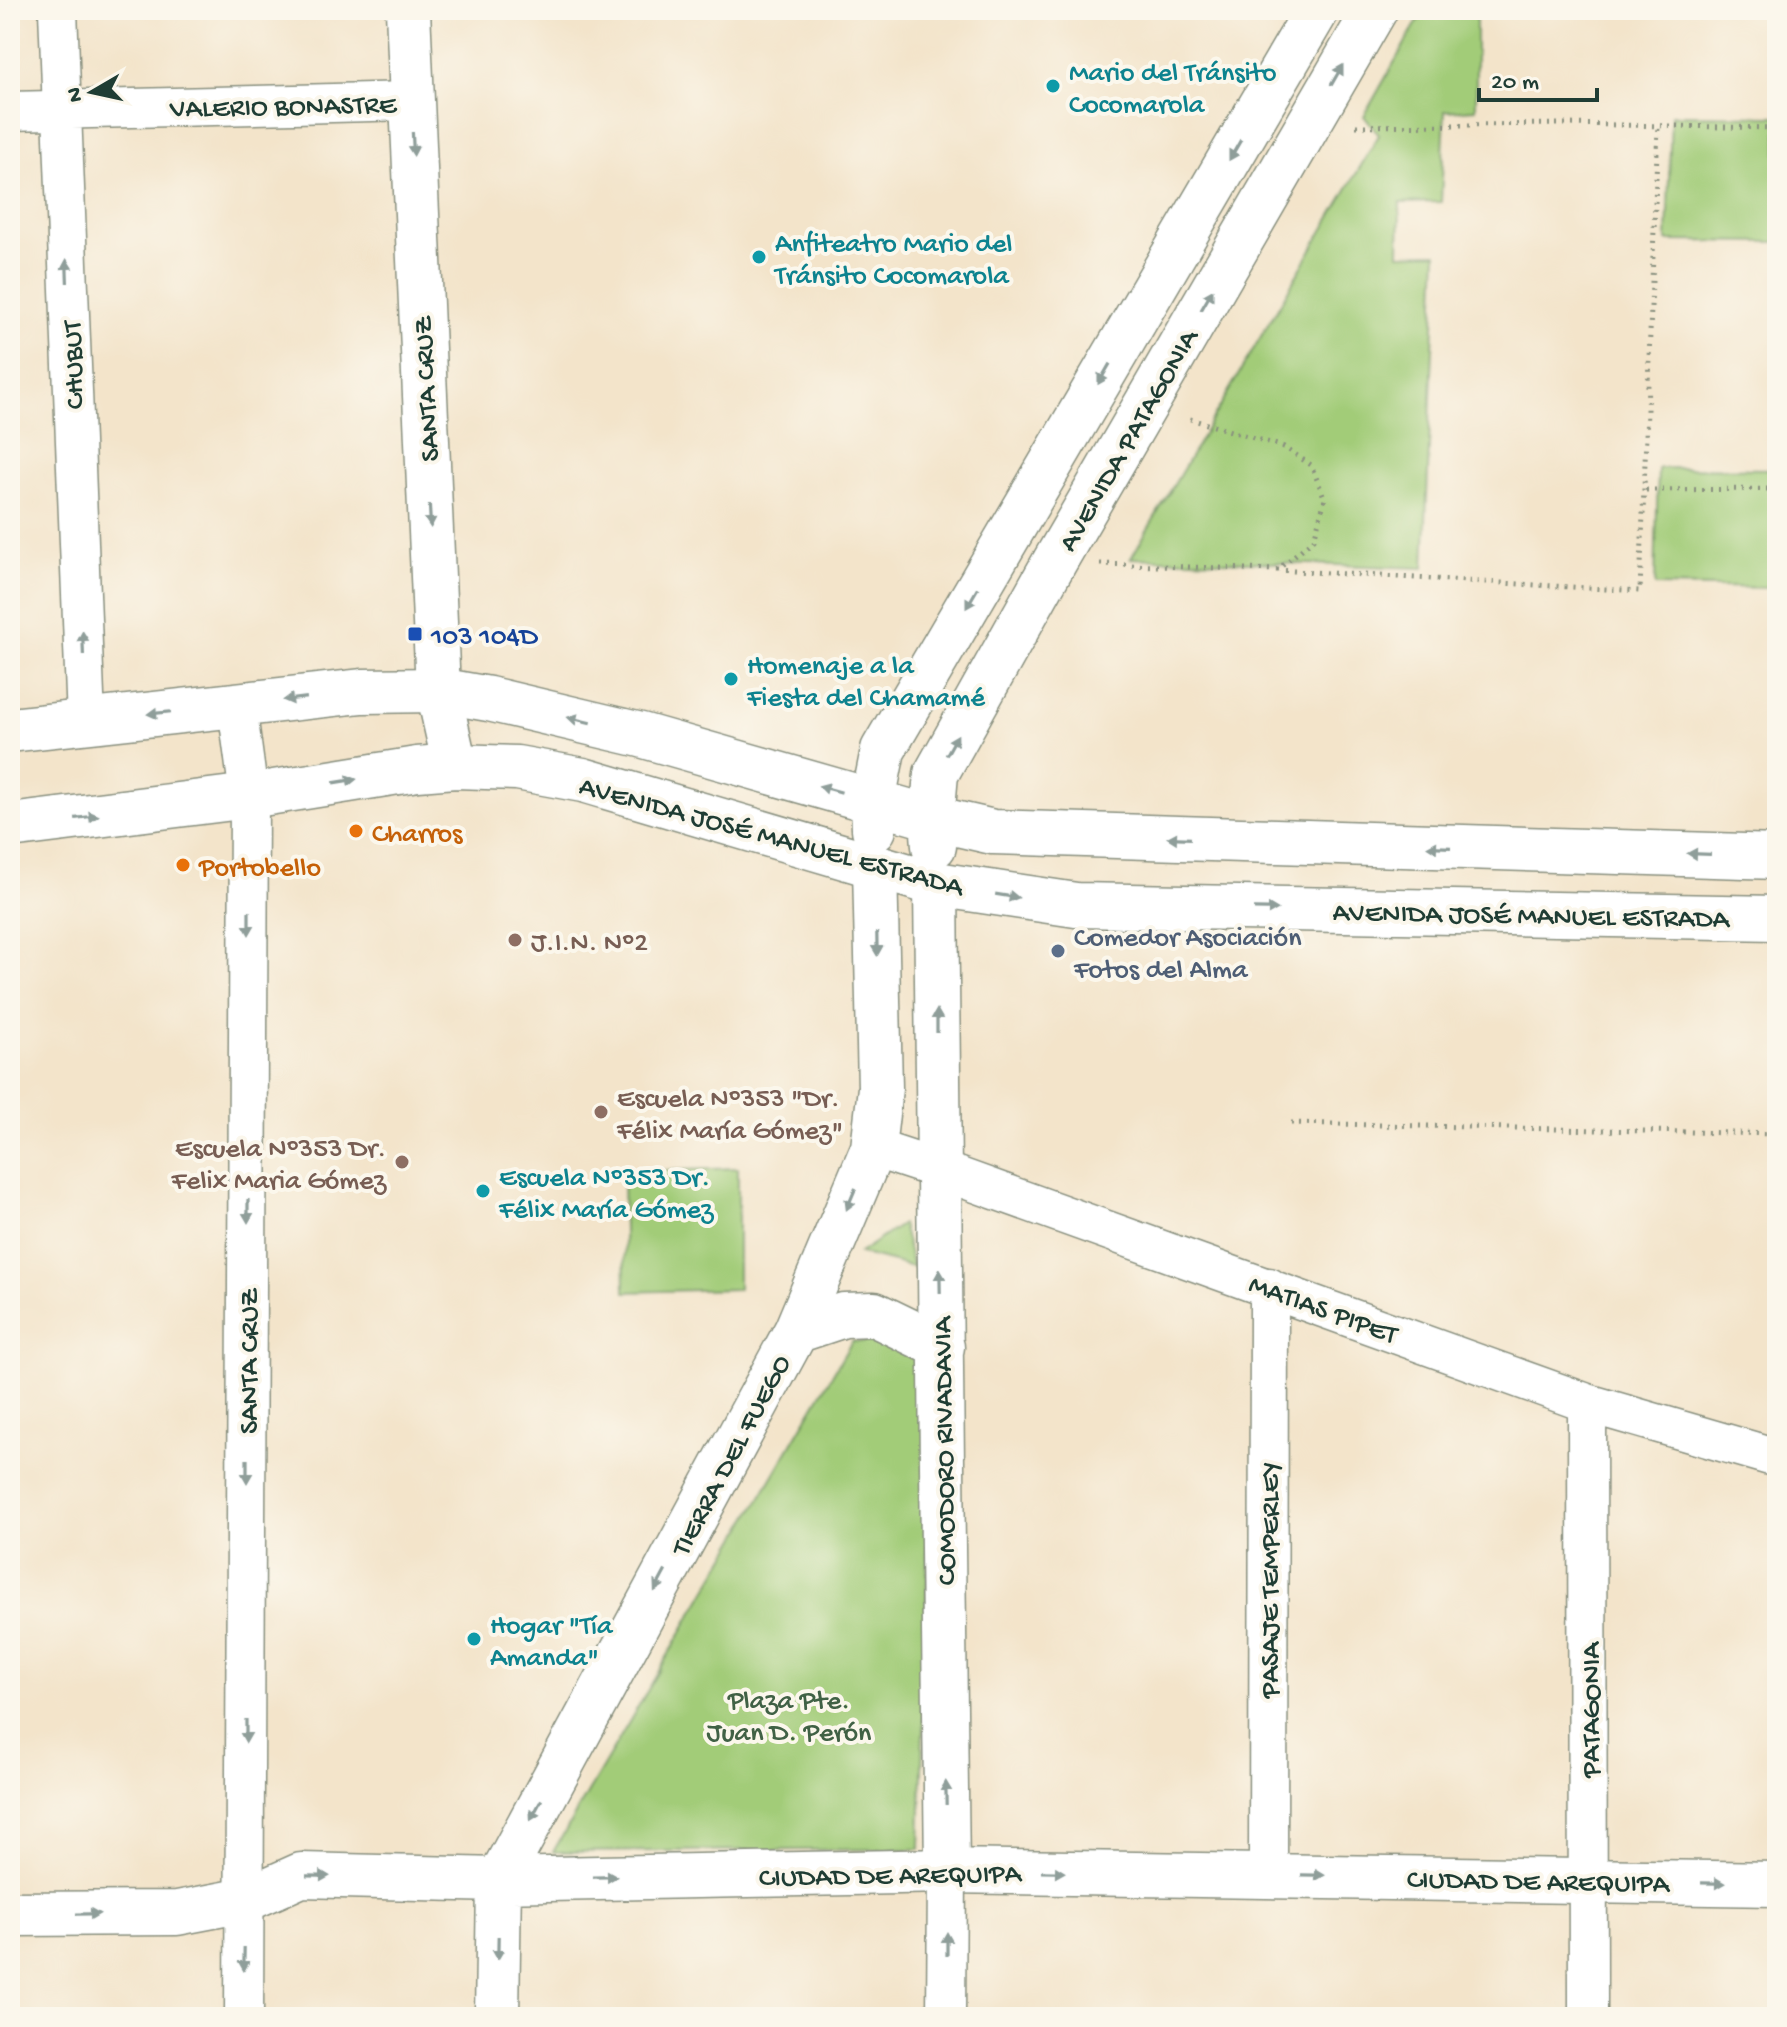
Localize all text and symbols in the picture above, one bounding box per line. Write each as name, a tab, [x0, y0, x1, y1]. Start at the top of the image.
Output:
north arrow	[52, 52, 132, 132]
scale bar	[1479, 52, 1597, 102]
place label: Mario del Tránsito Cocomarola	[1069, 58, 1277, 123]
one-way arrow	[1330, 64, 1344, 86]
text: 20 m	[1491, 69, 1539, 98]
marker: Mario del Tránsito Cocomarola	[1044, 77, 1062, 95]
text: N	[62, 85, 90, 104]
street label: VALERIO BONASTRE	[169, 90, 398, 127]
one-way arrow	[407, 132, 420, 157]
one-way arrow	[1228, 139, 1242, 161]
place label: Anfiteatro Mario del Tránsito Cocomarola	[773, 229, 1013, 294]
marker: Anfiteatro Mario del Tránsito Cocomarola	[750, 248, 768, 266]
one-way arrow	[61, 258, 74, 283]
one-way arrow	[1200, 289, 1214, 311]
street label: SANTA CRUZ	[408, 314, 449, 462]
street label: CHUBUT	[57, 319, 94, 410]
street label: AVENIDA PATAGONIA	[1053, 323, 1208, 558]
one-way arrow	[1097, 363, 1111, 385]
one-way arrow	[423, 504, 436, 529]
one-way arrow	[965, 587, 979, 609]
place label: 103 104D	[430, 622, 539, 655]
marker: 103 104D	[406, 625, 424, 643]
one-way arrow	[76, 630, 89, 655]
place label: Homenaje a la Fiesta del Chamamé	[746, 651, 985, 716]
marker: Homenaje a la Fiesta del Chamamé	[722, 670, 740, 688]
one-way arrow	[282, 692, 307, 705]
one-way arrow	[146, 707, 171, 720]
one-way arrow	[567, 713, 592, 726]
one-way arrow	[946, 733, 959, 756]
street label: AVENIDA JOSÉ MANUEL ESTRADA	[575, 771, 968, 906]
one-way arrow	[333, 774, 358, 786]
one-way arrow	[817, 782, 841, 795]
one-way arrow	[75, 810, 100, 823]
place label: Charros	[372, 819, 463, 852]
marker: Charros	[347, 822, 365, 840]
one-way arrow	[1166, 832, 1191, 845]
one-way arrow	[1426, 841, 1451, 853]
one-way arrow	[1686, 848, 1711, 861]
place label: Portobello	[198, 853, 321, 886]
marker: Portobello	[174, 856, 192, 874]
one-way arrow	[995, 890, 1020, 902]
street label: AVENIDA JOSÉ MANUEL ESTRADA	[1332, 898, 1731, 937]
one-way arrow	[1254, 902, 1279, 915]
one-way arrow	[243, 911, 255, 936]
place label: Comedor Asociación Fotos del Alma	[1073, 923, 1302, 988]
place label: J.I.N. Nº2	[531, 928, 648, 961]
marker: J.I.N. Nº2	[506, 931, 524, 949]
one-way arrow	[871, 932, 883, 957]
marker: Comedor Asociación Fotos del Alma	[1049, 942, 1067, 960]
one-way arrow	[931, 1008, 943, 1033]
place label: Escuela Nº353 "Dr. Félix María Gómez"	[616, 1084, 843, 1149]
marker: Escuela Nº353 "Dr. Félix María Gómez"	[592, 1103, 610, 1121]
place label: Escuela Nº353 Dr. Felix Maria Gómez	[171, 1134, 388, 1199]
marker: Escuela Nº353 Dr. Felix Maria Gómez	[393, 1153, 411, 1171]
place label: Escuela Nº353 Dr. Félix María Gómez	[498, 1163, 715, 1228]
marker: Escuela Nº353 Dr. Félix María Gómez	[474, 1182, 492, 1200]
one-way arrow	[845, 1187, 858, 1211]
one-way arrow	[242, 1199, 254, 1224]
one-way arrow	[934, 1268, 946, 1293]
street label: MATIAS PIPET	[1244, 1269, 1402, 1354]
street label: SANTA CRUZ	[235, 1287, 268, 1434]
street label: COMODORO RIVADAVIA	[928, 1315, 965, 1586]
street label: TIERRA DEL FUEGO	[665, 1350, 800, 1564]
one-way arrow	[241, 1459, 253, 1484]
street label: PASAJE TEMPERLEY	[1256, 1462, 1289, 1699]
one-way arrow	[654, 1570, 667, 1593]
place label: Hogar "Tía Amanda"	[490, 1611, 614, 1676]
marker: Hogar "Tía Amanda"	[465, 1630, 483, 1648]
street label: PATAGONIA	[1577, 1641, 1610, 1779]
park label: Plaza Pte. Juan D. Perón	[707, 1686, 872, 1751]
one-way arrow	[240, 1719, 252, 1744]
one-way arrow	[940, 1780, 952, 1805]
one-way arrow	[530, 1799, 544, 1821]
street label: CIUDAD DE AREQUIPA	[759, 1859, 1023, 1896]
street label: CIUDAD DE AREQUIPA	[1406, 1865, 1671, 1902]
one-way arrow	[1041, 1866, 1066, 1878]
one-way arrow	[1301, 1869, 1326, 1881]
one-way arrow	[306, 1870, 331, 1882]
one-way arrow	[593, 1871, 618, 1884]
one-way arrow	[1701, 1877, 1726, 1889]
one-way arrow	[76, 1908, 101, 1920]
one-way arrow	[940, 1931, 953, 1956]
one-way arrow	[492, 1936, 504, 1961]
one-way arrow	[238, 1947, 251, 1972]

